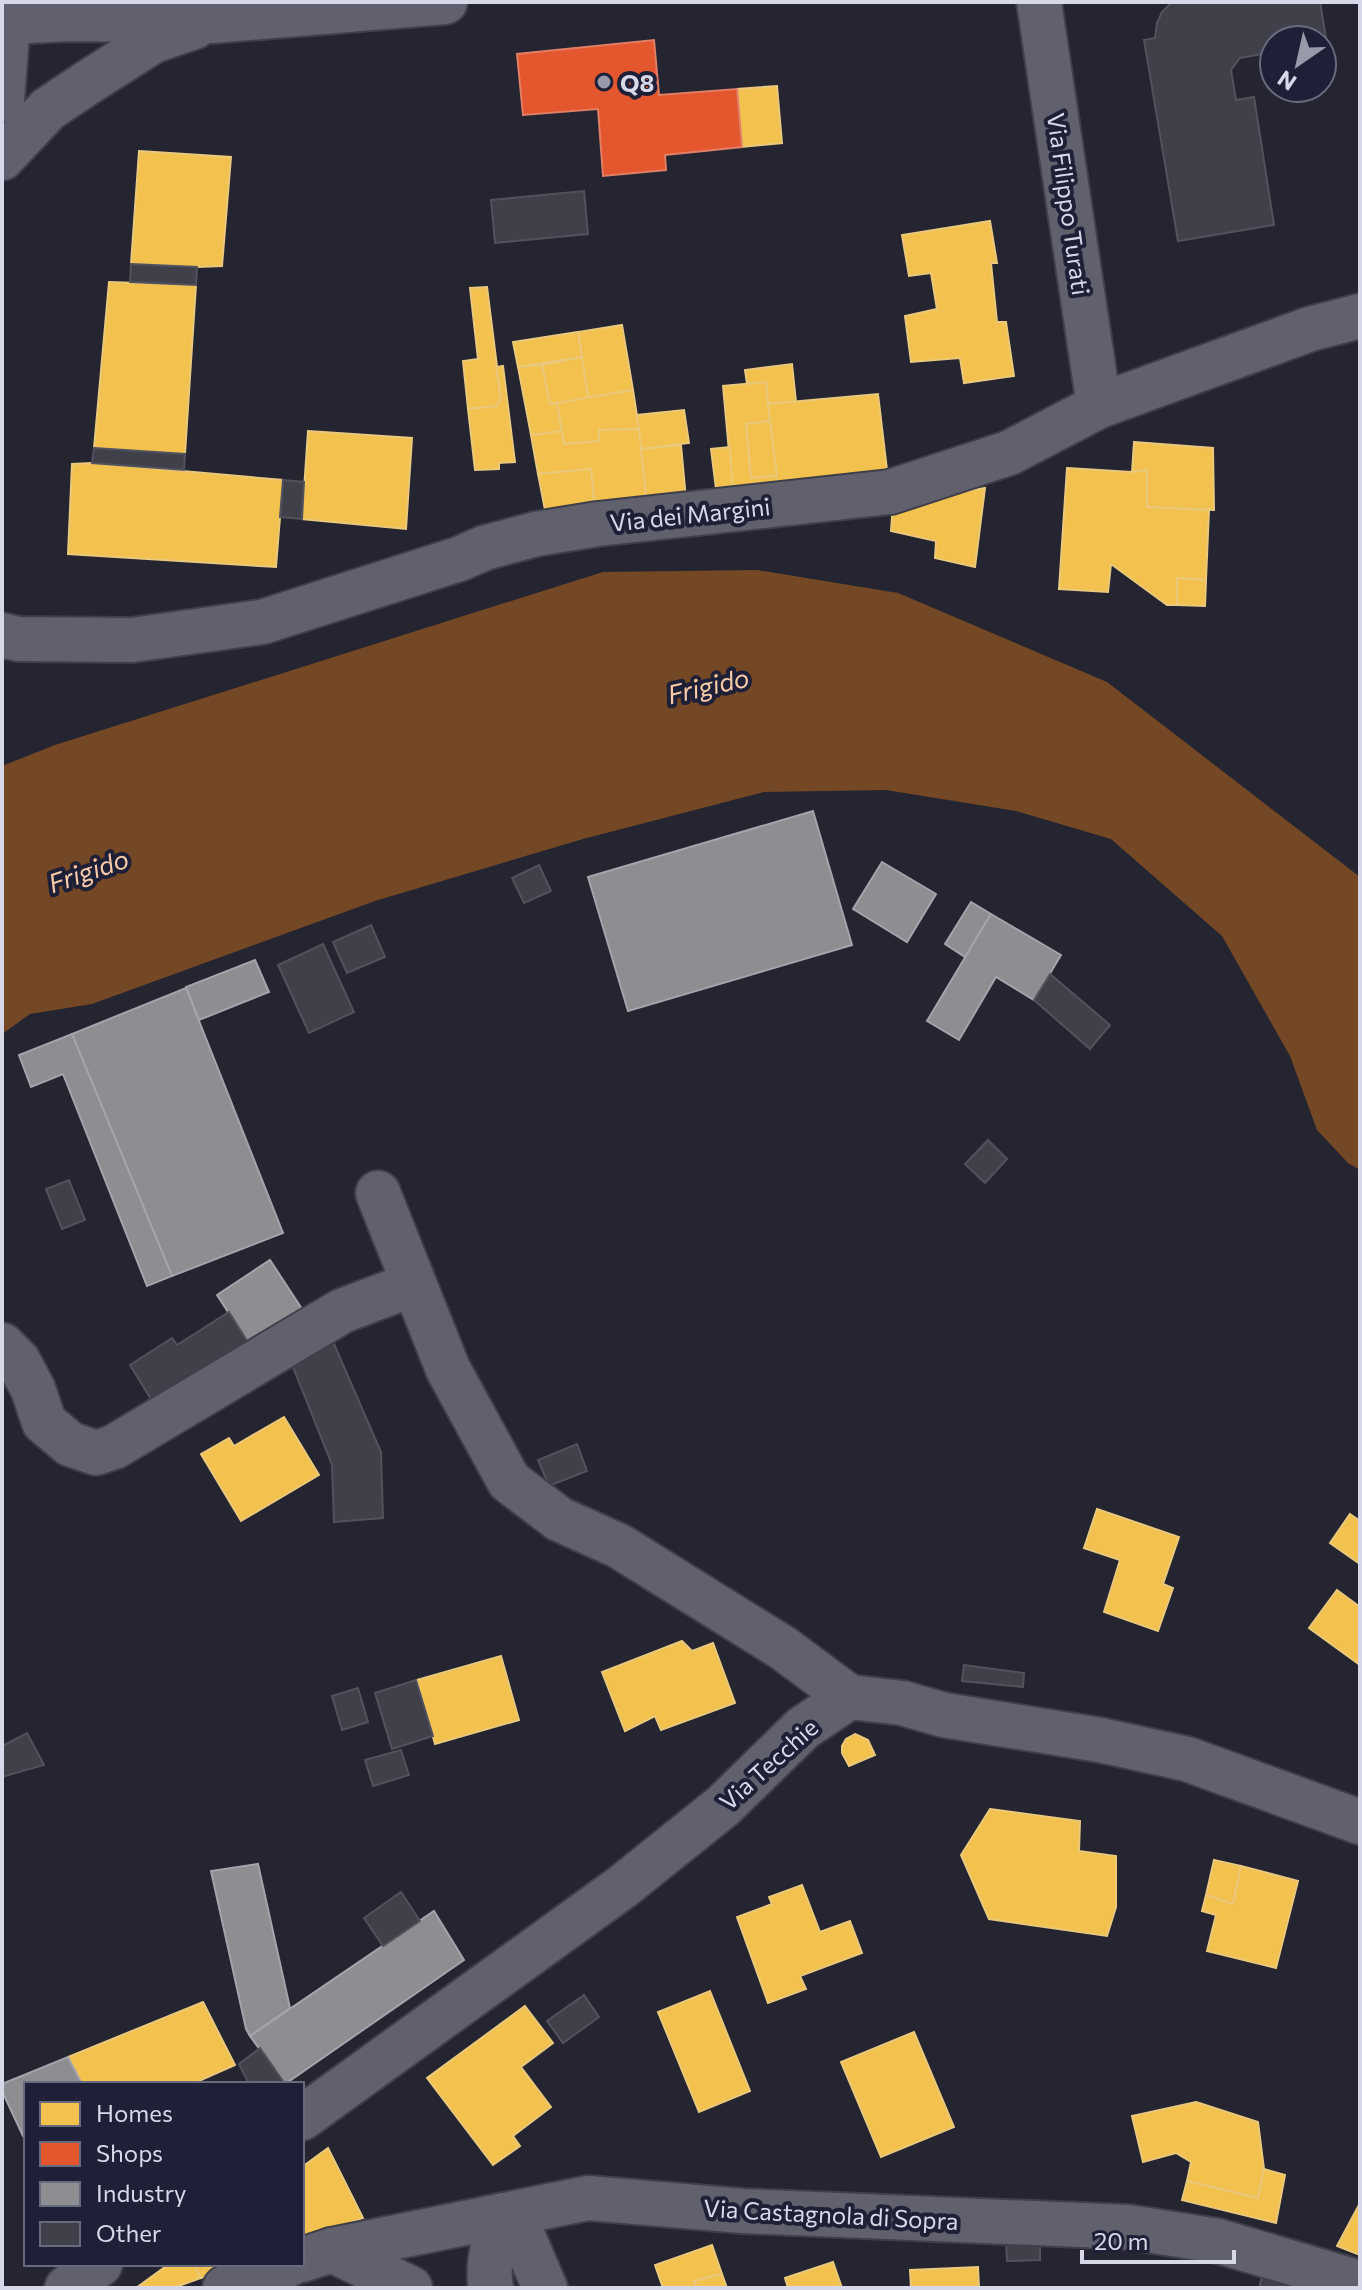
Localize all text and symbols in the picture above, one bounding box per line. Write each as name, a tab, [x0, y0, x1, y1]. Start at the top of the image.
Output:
north arrow	[1258, 24, 1338, 104]
text: N	[1272, 65, 1301, 97]
place label: Q8	[620, 68, 654, 97]
marker: Q8	[595, 73, 613, 91]
street label: Via Filippo Turati	[1042, 111, 1096, 297]
street label: Via dei Margini	[608, 491, 772, 537]
water label: Frigido	[664, 661, 752, 709]
water label: Frigido	[44, 842, 132, 898]
street label: Via Tecchie	[713, 1712, 823, 1816]
legend	[24, 2082, 304, 2266]
text: Homes	[96, 2098, 173, 2127]
text: Shops	[96, 2138, 163, 2167]
text: Industry	[96, 2178, 186, 2207]
street label: Via Castagnola di Sopra	[703, 2193, 959, 2235]
scale bar	[1082, 2214, 1234, 2264]
text: Other	[96, 2218, 162, 2247]
text: 20 m	[1094, 2226, 1148, 2255]

